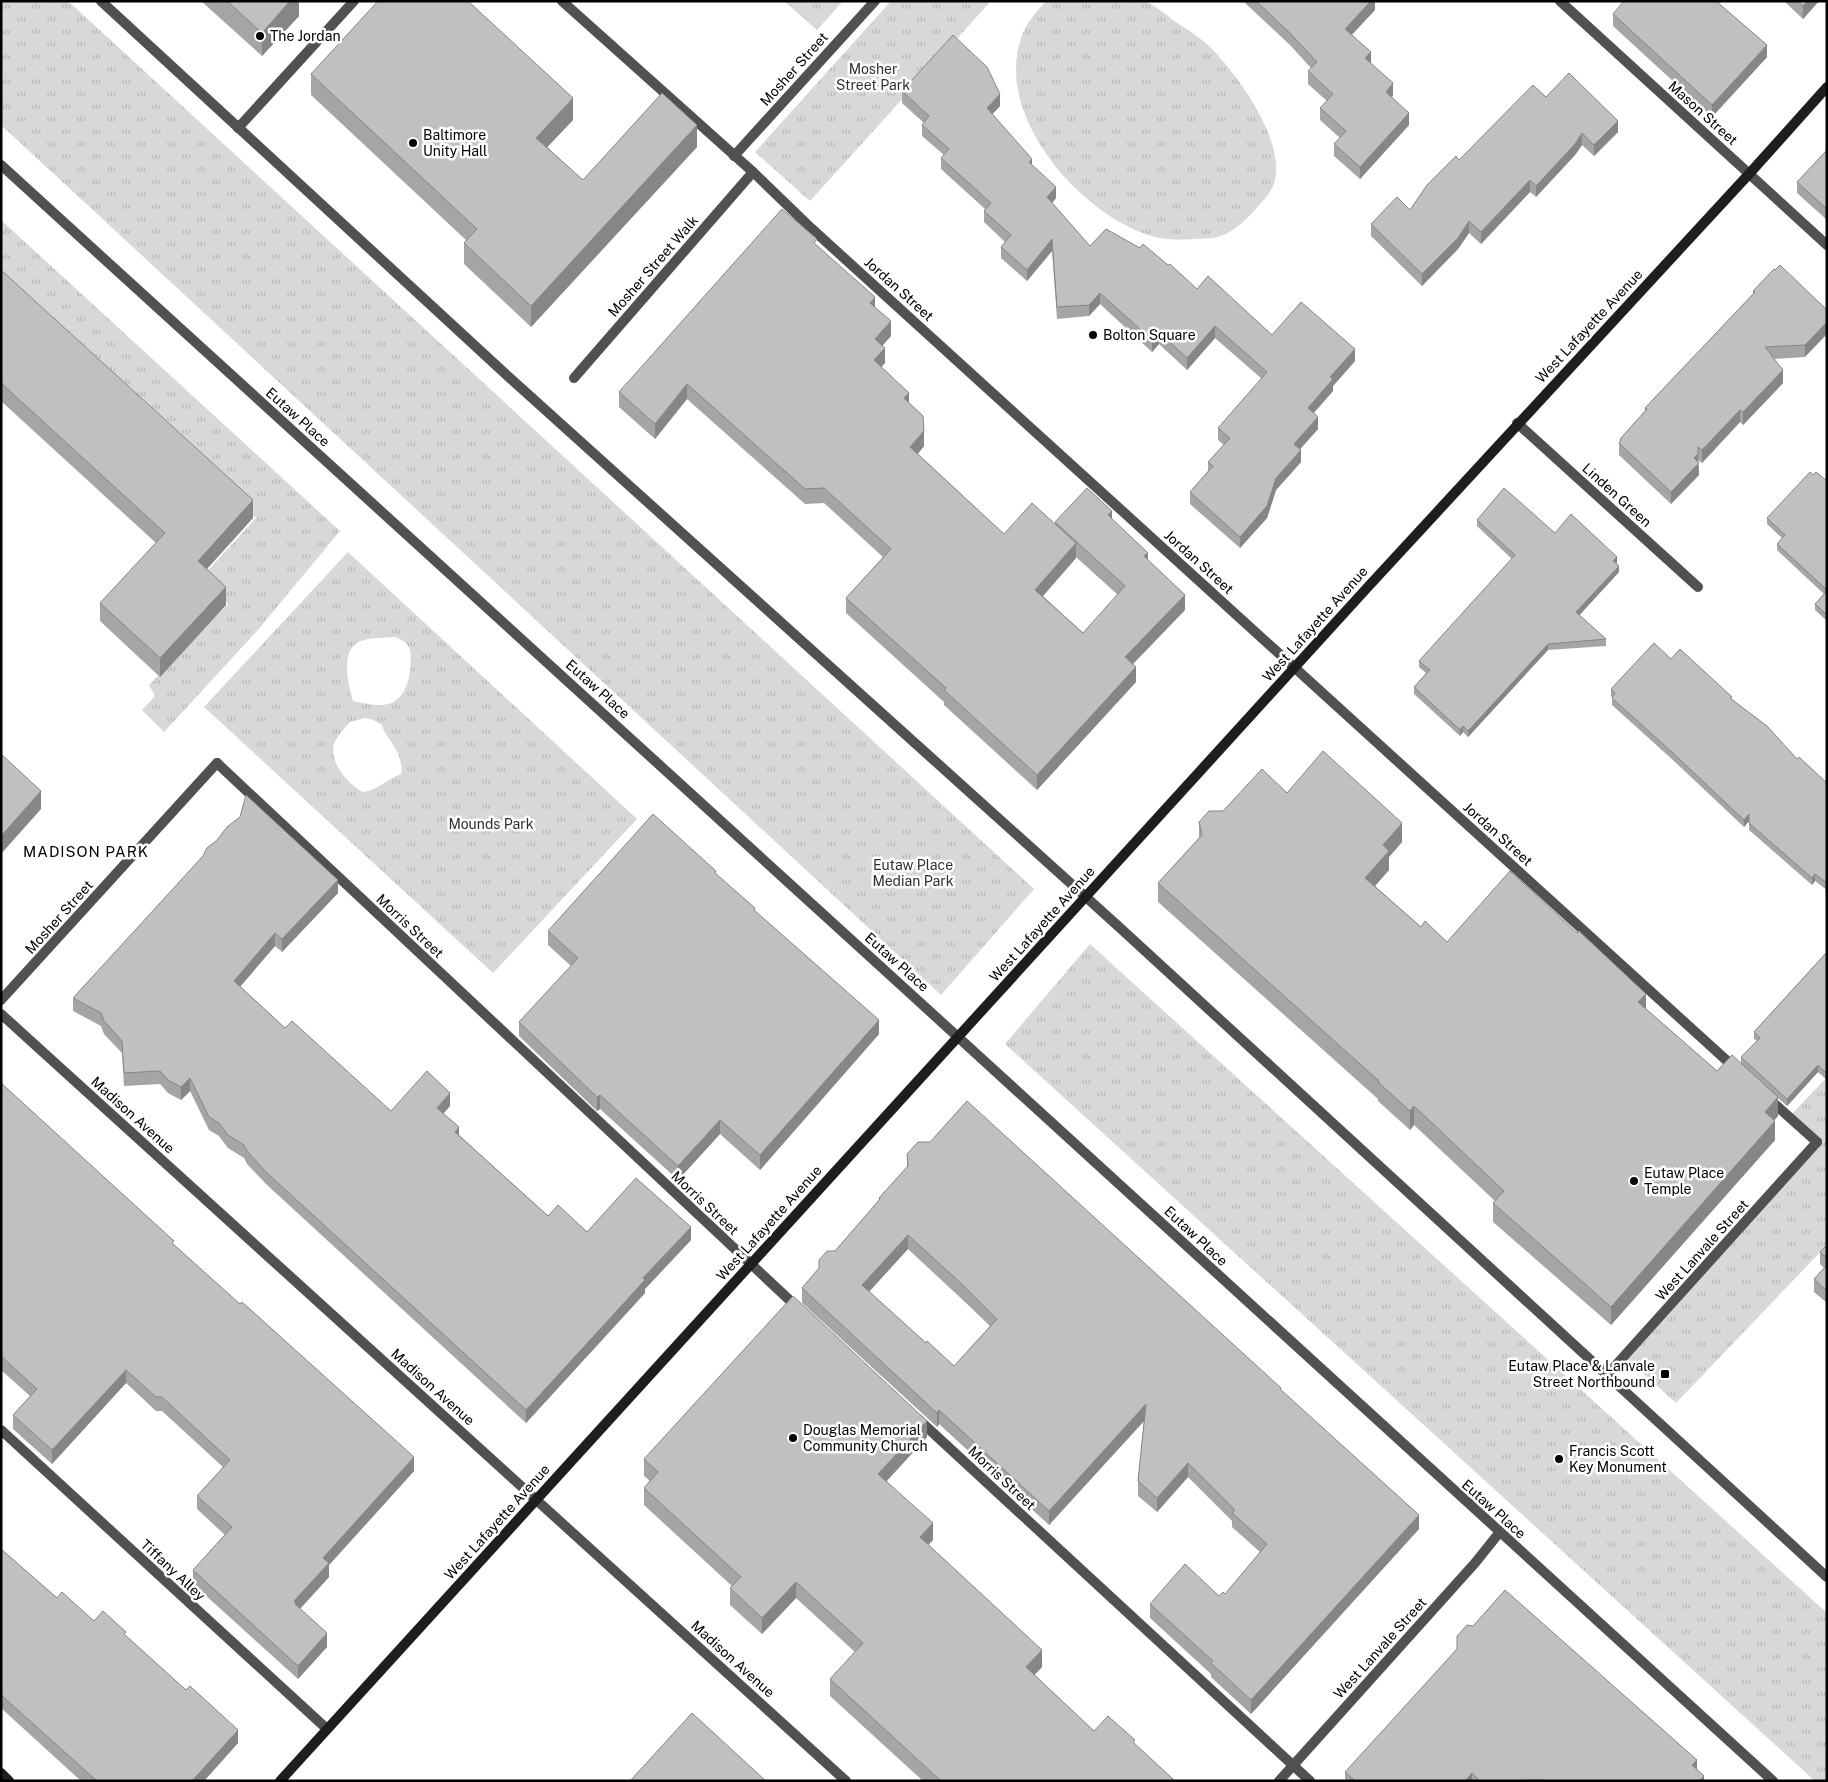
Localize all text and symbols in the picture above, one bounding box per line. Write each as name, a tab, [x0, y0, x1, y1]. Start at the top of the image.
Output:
place label: The Jordan	[270, 28, 341, 44]
street label: Mosher Street	[757, 29, 831, 109]
marker: The Jordan	[254, 30, 266, 42]
park label: Mosher Street Park	[836, 61, 910, 93]
street label: Mason Street	[1665, 78, 1741, 148]
place label: Baltimore Unity Hall	[423, 127, 487, 159]
marker: Baltimore Unity Hall	[407, 137, 419, 149]
street label: Mosher Street Walk	[605, 212, 701, 320]
street label: Jordan Street	[861, 254, 937, 324]
street label: West Lafayette Avenue	[1532, 266, 1646, 386]
place label: Bolton Square	[1103, 327, 1196, 343]
marker: Bolton Square	[1087, 329, 1099, 341]
street label: Eutaw Place	[263, 384, 333, 450]
street label: Linden Green	[1579, 460, 1655, 530]
street label: Jordan Street	[1161, 527, 1237, 597]
street label: West Lafayette Avenue	[1259, 563, 1371, 685]
street label: Eutaw Place	[563, 656, 633, 722]
street label: Jordan Street	[1460, 799, 1536, 869]
park label: Mounds Park	[448, 816, 534, 832]
district label: MADISON PARK	[23, 843, 149, 860]
park label: Eutaw Place Median Park	[872, 857, 954, 889]
street label: West Lafayette Avenue	[986, 863, 1098, 985]
street label: Mosher Street	[22, 877, 96, 957]
street label: Morris Street	[373, 891, 447, 961]
street label: Eutaw Place	[862, 929, 932, 995]
street label: Madison Avenue	[88, 1073, 178, 1157]
street label: West Lafayette Avenue	[713, 1162, 825, 1284]
place label: Eutaw Place Temple	[1644, 1165, 1724, 1197]
street label: Morris Street	[668, 1168, 742, 1238]
marker: Eutaw Place Temple	[1628, 1175, 1640, 1187]
street label: West Lanvale Street	[1652, 1196, 1752, 1304]
street label: Eutaw Place	[1161, 1203, 1231, 1269]
street label: Madison Avenue	[388, 1345, 478, 1429]
place label: Eutaw Place & Lanvale Street Northbound	[1508, 1358, 1655, 1390]
marker: Eutaw Place & Lanvale Street Northbound	[1659, 1368, 1671, 1380]
place label: Douglas Memorial Community Church	[803, 1422, 928, 1454]
marker: Douglas Memorial Community Church	[787, 1432, 799, 1444]
street label: Morris Street	[965, 1443, 1039, 1513]
place label: Francis Scott Key Monument	[1569, 1443, 1667, 1475]
marker: Francis Scott Key Monument	[1553, 1453, 1565, 1465]
street label: West Lafayette Avenue	[441, 1461, 553, 1583]
street label: Eutaw Place	[1459, 1476, 1529, 1542]
street label: Tiffany Alley	[137, 1536, 209, 1604]
street label: West Lanvale Street	[1330, 1594, 1430, 1702]
street label: Madison Avenue	[688, 1617, 778, 1701]

